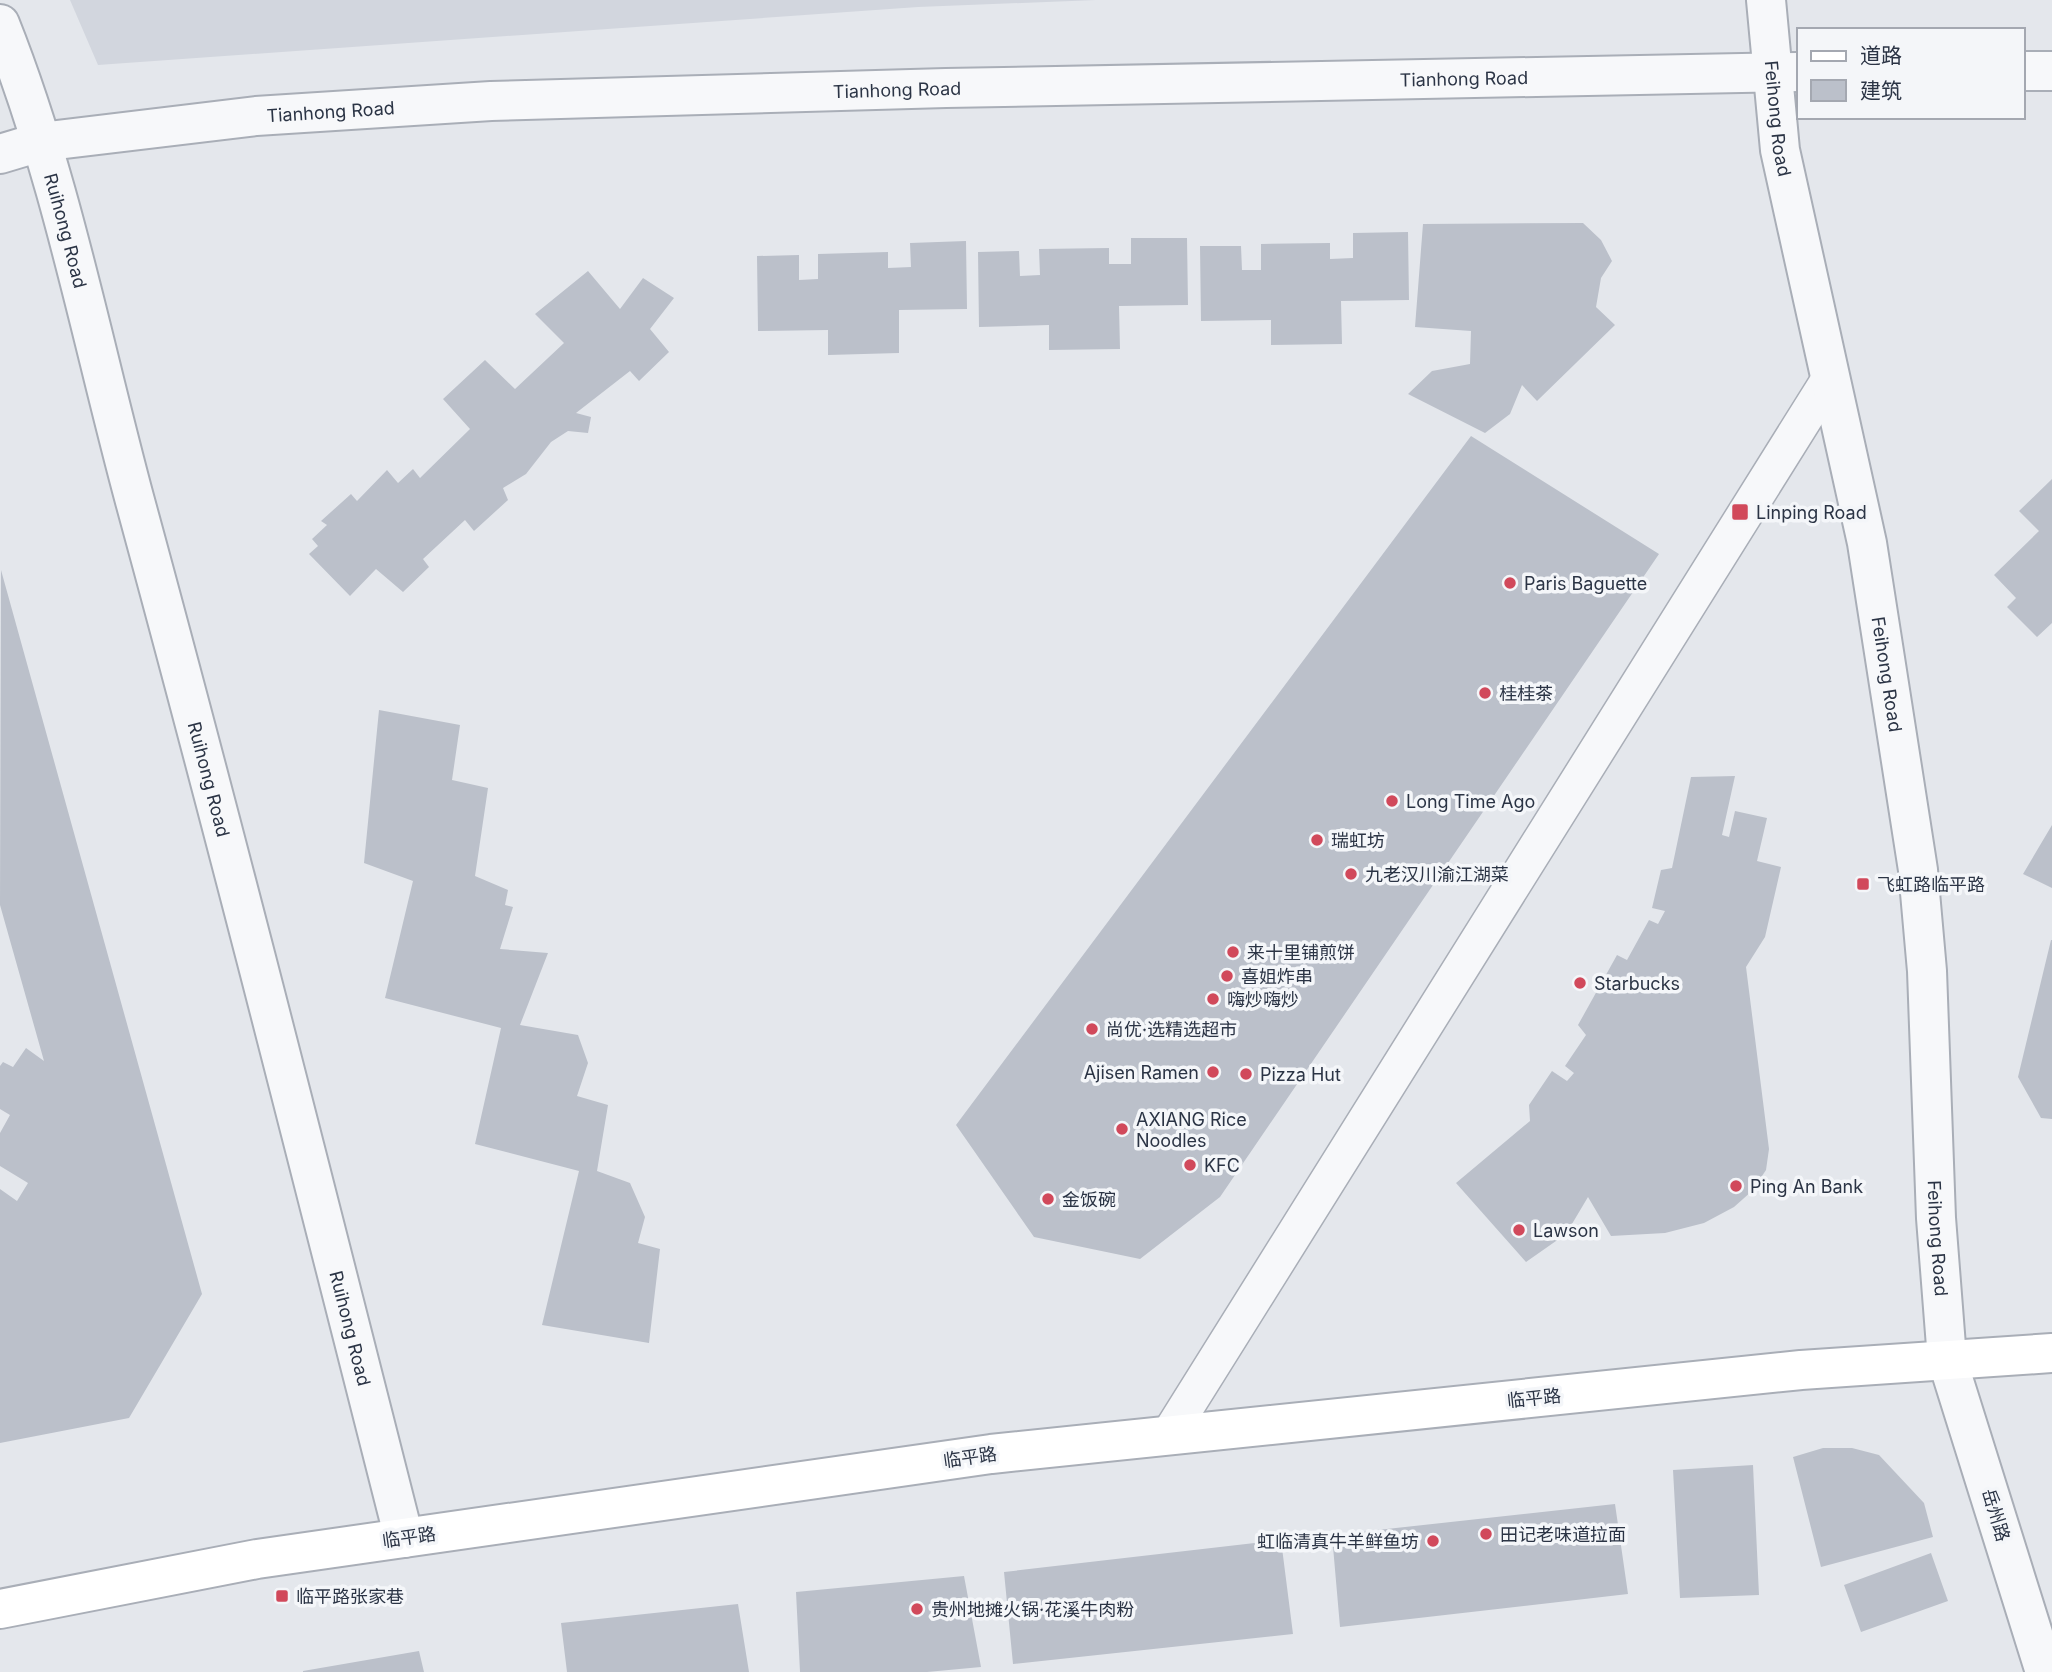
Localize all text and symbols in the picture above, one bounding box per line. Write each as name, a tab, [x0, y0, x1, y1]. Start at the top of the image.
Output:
legend	[1797, 28, 2024, 119]
text: 道路	[1860, 43, 1902, 68]
street label: Feihong Road	[1761, 60, 1796, 178]
street label: Tianhong Road	[1400, 67, 1528, 90]
street label: Tianhong Road	[833, 77, 961, 102]
text: 建筑	[1860, 78, 1902, 103]
street label: Tianhong Road	[266, 97, 395, 126]
street label: Ruihong Road	[40, 171, 91, 290]
marker: Linping Road	[1730, 502, 1750, 522]
place label: Linping Road	[1756, 502, 1867, 523]
place label: Paris Baguette	[1524, 573, 1647, 594]
marker: Paris Baguette	[1502, 575, 1518, 591]
street label: Feihong Road	[1868, 615, 1907, 733]
place label: 桂桂茶	[1499, 683, 1553, 704]
marker: 桂桂茶	[1477, 685, 1493, 701]
street label: Ruihong Road	[184, 719, 235, 839]
place label: Long Time Ago	[1406, 791, 1535, 812]
marker: Long Time Ago	[1384, 793, 1400, 809]
place label: 瑞虹坊	[1331, 830, 1385, 851]
marker: 瑞虹坊	[1309, 832, 1325, 848]
place label: 九老汉川渝江湖菜	[1365, 864, 1509, 885]
marker: 九老汉川渝江湖菜	[1343, 866, 1359, 882]
place label: 飞虹路临平路	[1877, 874, 1985, 895]
marker: 飞虹路临平路	[1855, 876, 1871, 892]
place label: 来十里铺煎饼	[1247, 942, 1355, 963]
marker: 来十里铺煎饼	[1225, 944, 1241, 960]
place label: 喜姐炸串	[1241, 966, 1313, 987]
marker: 喜姐炸串	[1219, 968, 1235, 984]
place label: Starbucks	[1594, 973, 1680, 994]
marker: Starbucks	[1572, 975, 1588, 991]
place label: 嗨炒嗨炒	[1227, 989, 1299, 1010]
marker: 嗨炒嗨炒	[1205, 991, 1221, 1007]
place label: 尚优·选精选超市	[1106, 1019, 1237, 1040]
marker: 尚优·选精选超市	[1084, 1021, 1100, 1037]
place label: Ajisen Ramen	[1084, 1062, 1199, 1083]
marker: Ajisen Ramen	[1205, 1064, 1221, 1080]
place label: Pizza Hut	[1260, 1064, 1341, 1085]
marker: Pizza Hut	[1238, 1066, 1254, 1082]
place label: AXIANG Rice Noodles	[1136, 1109, 1247, 1151]
marker: AXIANG Rice Noodles	[1114, 1121, 1130, 1137]
place label: KFC	[1204, 1155, 1240, 1176]
marker: KFC	[1182, 1157, 1198, 1173]
place label: Ping An Bank	[1750, 1176, 1863, 1197]
marker: Ping An Bank	[1728, 1178, 1744, 1194]
street label: Feihong Road	[1924, 1180, 1953, 1297]
place label: 金饭碗	[1062, 1189, 1116, 1210]
marker: 金饭碗	[1040, 1191, 1056, 1207]
place label: Lawson	[1533, 1220, 1599, 1241]
marker: Lawson	[1511, 1222, 1527, 1238]
street label: Ruihong Road	[326, 1268, 375, 1388]
street label: 临平路	[1506, 1385, 1562, 1411]
street label: 临平路	[942, 1443, 998, 1471]
street label: 岳州路	[1978, 1486, 2014, 1544]
street label: 临平路	[381, 1523, 437, 1551]
place label: 田记老味道拉面	[1500, 1524, 1626, 1545]
marker: 田记老味道拉面	[1478, 1526, 1494, 1542]
place label: 虹临清真牛羊鲜鱼坊	[1257, 1531, 1419, 1552]
marker: 虹临清真牛羊鲜鱼坊	[1425, 1533, 1441, 1549]
place label: 临平路张家巷	[296, 1586, 404, 1607]
marker: 临平路张家巷	[274, 1588, 290, 1604]
place label: 贵州地摊火锅·花溪牛肉粉	[931, 1599, 1134, 1620]
marker: 贵州地摊火锅·花溪牛肉粉	[909, 1601, 925, 1617]

